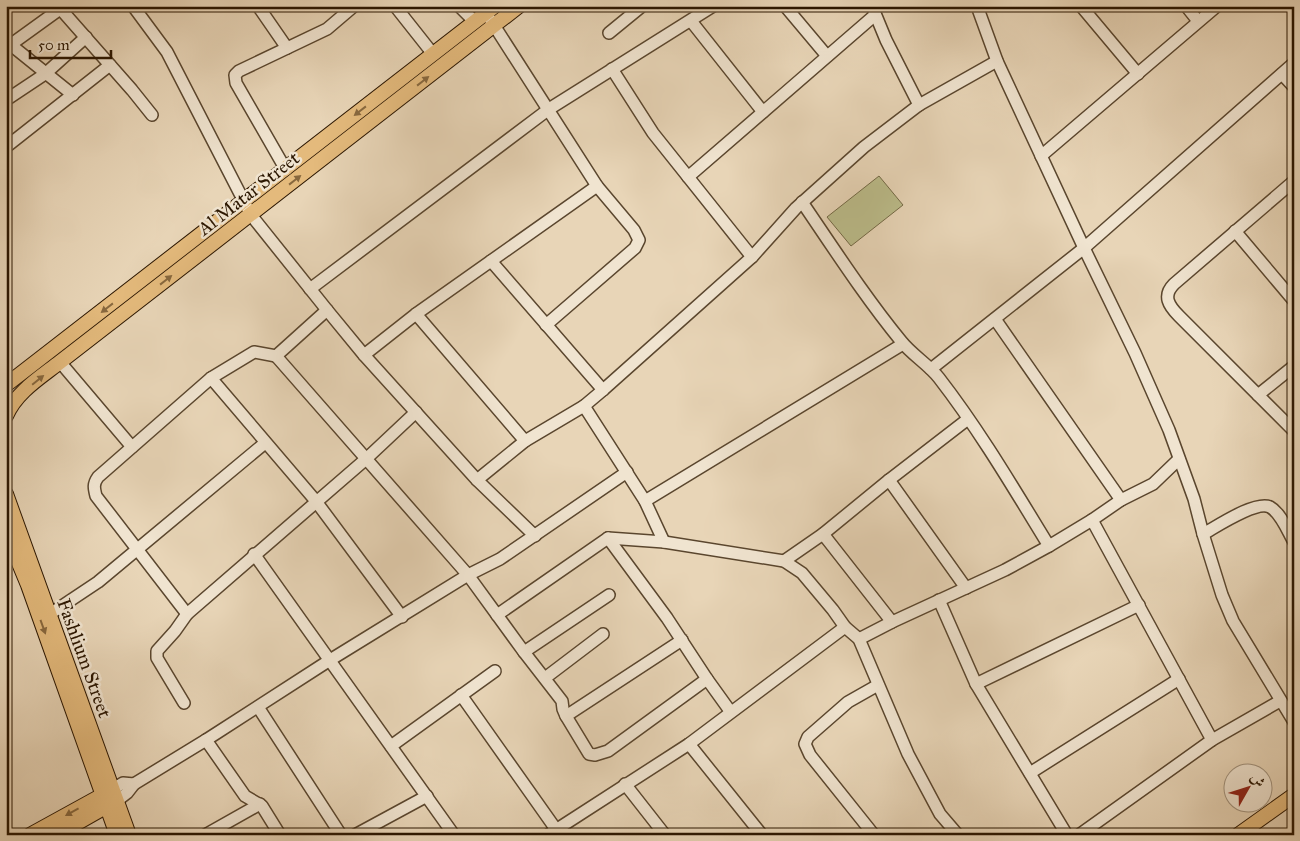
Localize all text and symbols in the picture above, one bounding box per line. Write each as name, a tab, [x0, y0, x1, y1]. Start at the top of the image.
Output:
scale bar	[30, 28, 111, 60]
text: 50 m	[38, 36, 70, 54]
one-way arrow	[416, 75, 429, 86]
one-way arrow	[354, 106, 367, 117]
street label: Al Matar Street	[192, 146, 304, 241]
one-way arrow	[288, 175, 301, 186]
one-way arrow	[159, 275, 173, 285]
one-way arrow	[101, 302, 114, 313]
one-way arrow	[31, 374, 44, 385]
street label: Fashlium Street	[52, 595, 117, 721]
one-way arrow	[40, 619, 47, 634]
north arrow	[1222, 764, 1272, 814]
text: ش	[1247, 769, 1269, 791]
one-way arrow	[64, 808, 79, 816]

